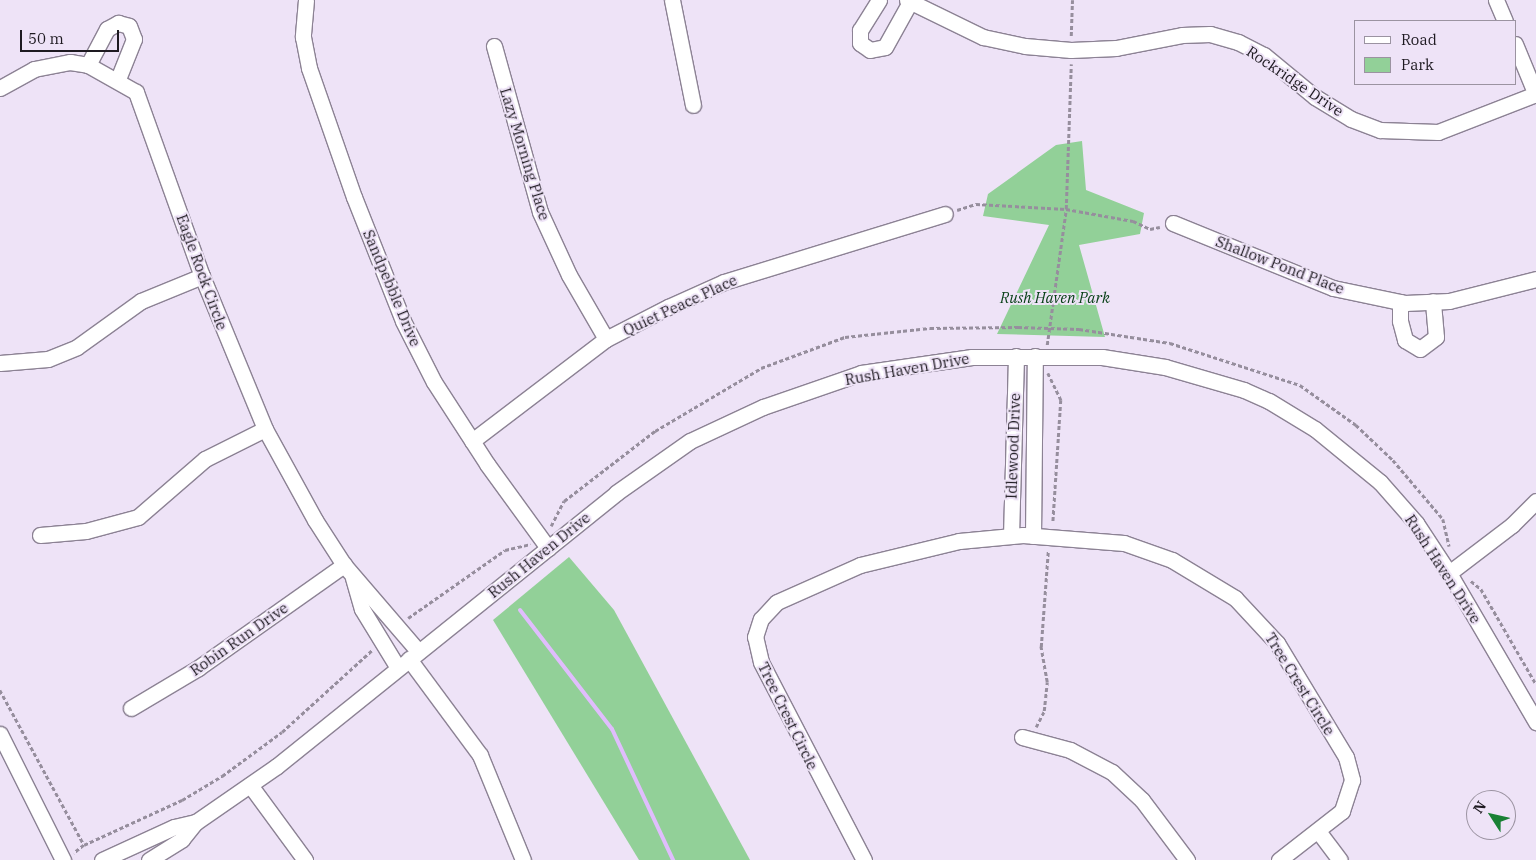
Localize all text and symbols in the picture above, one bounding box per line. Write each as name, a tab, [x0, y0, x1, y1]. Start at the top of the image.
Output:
scale bar	[22, 20, 121, 52]
legend	[1354, 20, 1516, 85]
text: 50 m	[28, 29, 64, 48]
text: Road	[1401, 30, 1437, 49]
street label: Rockridge Drive	[1243, 42, 1347, 120]
text: Park	[1401, 55, 1434, 74]
street label: Lazy Morning Place	[496, 86, 554, 222]
street label: Eagle Rock Circle	[173, 212, 231, 332]
street label: Sandpebble Drive	[359, 227, 425, 349]
street label: Shallow Pond Place	[1213, 232, 1347, 298]
street label: Quiet Peace Place	[620, 271, 740, 339]
park label: Rush Haven Park	[1000, 289, 1110, 307]
street label: Rush Haven Drive	[843, 349, 971, 389]
street label: Idlewood Drive	[1002, 393, 1024, 499]
street label: Rush Haven Drive	[484, 508, 594, 602]
street label: Rush Haven Drive	[1401, 511, 1485, 627]
street label: Robin Run Drive	[187, 599, 291, 679]
street label: Tree Crest Circle	[1261, 629, 1339, 739]
street label: Tree Crest Circle	[754, 659, 822, 773]
north arrow	[1466, 790, 1516, 840]
text: N	[1469, 797, 1490, 817]

